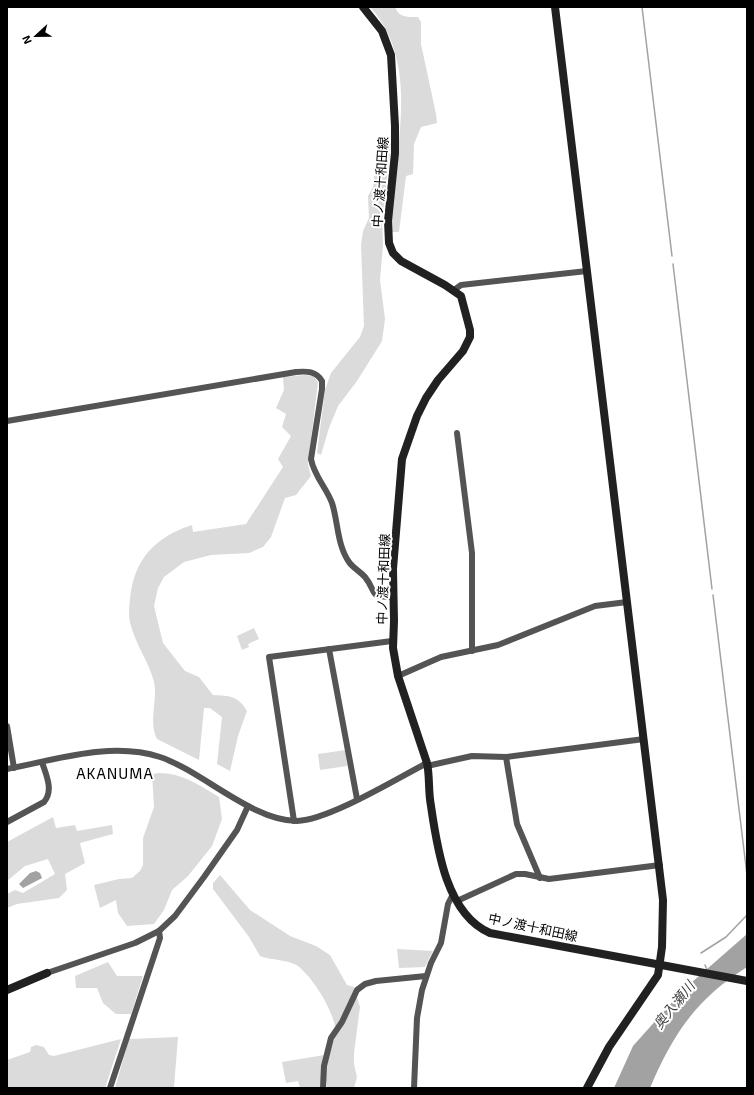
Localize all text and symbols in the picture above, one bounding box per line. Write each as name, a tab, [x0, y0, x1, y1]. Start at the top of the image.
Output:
north arrow	[16, 16, 56, 56]
text: N	[19, 34, 34, 46]
street label: 中ノ渡十和田線	[369, 136, 391, 228]
street label: 中ノ渡十和田線	[373, 533, 393, 625]
district label: AKANUMA	[76, 764, 154, 782]
street label: 中ノ渡十和田線	[487, 910, 579, 944]
water label: 奥入瀬川	[649, 976, 699, 1032]

